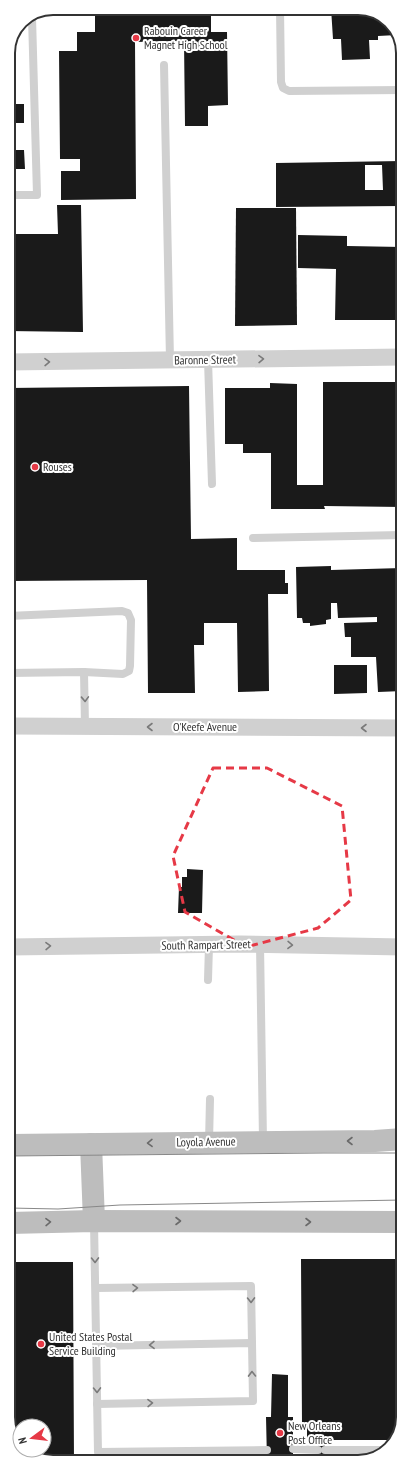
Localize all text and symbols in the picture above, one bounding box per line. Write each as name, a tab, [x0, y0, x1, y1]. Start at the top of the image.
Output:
place label: Rabouin Career Magnet High School	[144, 23, 228, 52]
marker: Rabouin Career Magnet High School	[131, 33, 141, 43]
street label: Baronne Street	[174, 351, 237, 368]
one-way arrow	[258, 355, 264, 363]
one-way arrow	[44, 357, 50, 366]
place label: Rouses	[43, 459, 72, 474]
marker: Rouses	[30, 462, 40, 472]
one-way arrow	[80, 696, 89, 702]
street label: O'Keefe Avenue	[173, 719, 237, 734]
one-way arrow	[147, 723, 153, 731]
one-way arrow	[361, 724, 367, 732]
street label: South Rampart Street	[161, 936, 251, 953]
one-way arrow	[287, 941, 293, 949]
one-way arrow	[45, 942, 51, 950]
street label: Loyola Avenue	[176, 1133, 236, 1150]
one-way arrow	[347, 1137, 353, 1145]
one-way arrow	[147, 1139, 153, 1148]
one-way arrow	[175, 1217, 181, 1225]
one-way arrow	[45, 1218, 51, 1226]
one-way arrow	[305, 1218, 311, 1226]
one-way arrow	[91, 1257, 99, 1263]
one-way arrow	[132, 1284, 138, 1292]
one-way arrow	[247, 1297, 255, 1303]
place label: United States Postal Service Building	[49, 1329, 132, 1358]
marker: United States Postal Service Building	[36, 1339, 46, 1349]
one-way arrow	[149, 1341, 155, 1349]
one-way arrow	[248, 1371, 257, 1377]
one-way arrow	[93, 1387, 101, 1393]
one-way arrow	[147, 1399, 153, 1407]
north arrow	[12, 1418, 52, 1458]
place label: New Orleans Post Office	[288, 1418, 340, 1447]
marker: New Orleans Post Office	[275, 1428, 285, 1438]
text: N	[15, 1436, 30, 1445]

